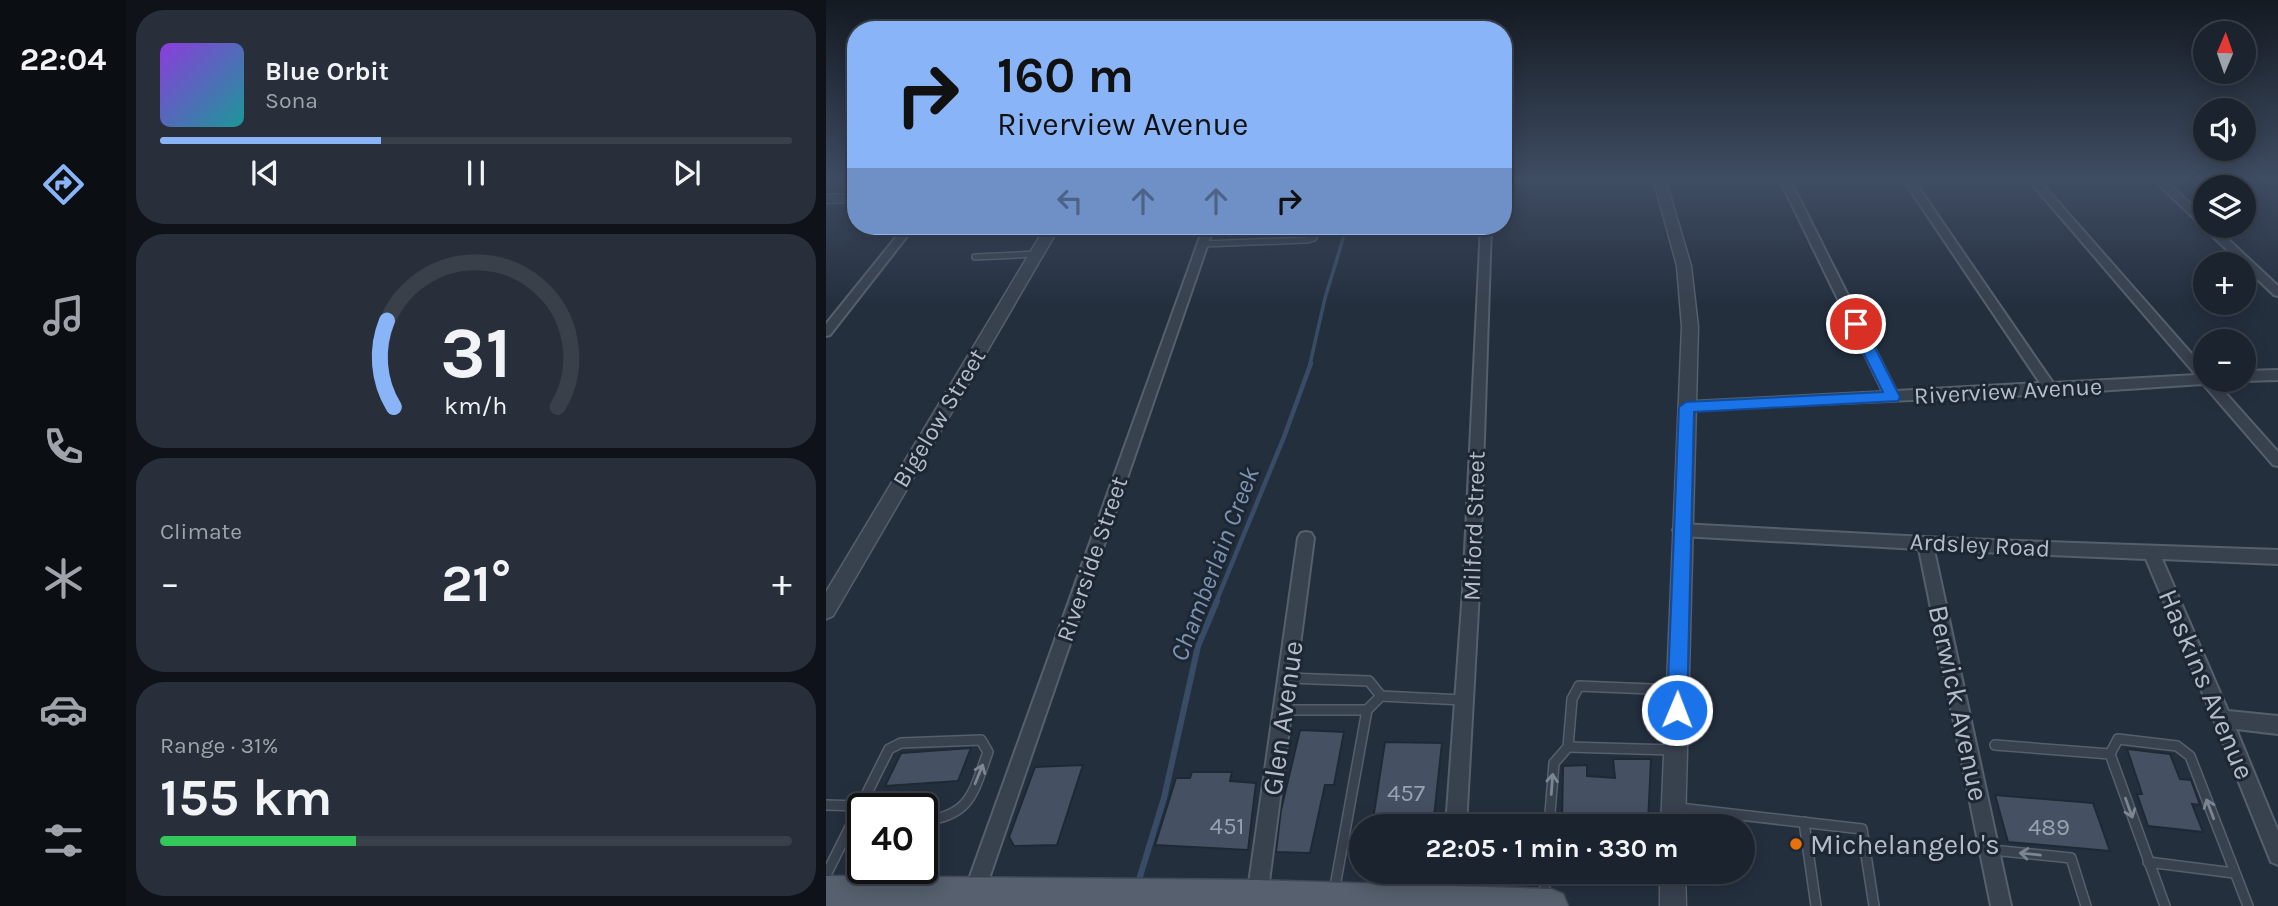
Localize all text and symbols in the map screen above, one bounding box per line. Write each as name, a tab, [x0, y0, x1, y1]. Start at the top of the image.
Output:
north arrow	[2193, 21, 2256, 84]
map controls	[2193, 21, 2256, 392]
text: 22:04	[20, 41, 106, 78]
text: 160 m	[997, 47, 1134, 104]
icon: right	[882, 49, 973, 140]
text: Blue Orbit	[265, 56, 389, 87]
text: Sona	[265, 87, 318, 114]
button: sound	[2193, 98, 2256, 161]
text: Riverview Avenue	[997, 106, 1248, 143]
icon: previous	[246, 154, 284, 192]
icon: pause	[457, 154, 495, 192]
icon: next	[668, 154, 706, 192]
icon: directions	[39, 160, 88, 209]
button: layers	[2193, 175, 2256, 238]
icon: left	[1051, 182, 1089, 220]
icon: ahead	[1124, 182, 1162, 220]
icon: ahead	[1197, 182, 1235, 220]
icon: right	[1270, 182, 1308, 220]
button: +	[2193, 252, 2256, 315]
icon: music	[39, 291, 88, 340]
pin	[1826, 294, 1886, 354]
icon: arrive	[1837, 305, 1875, 343]
text: 31	[440, 310, 512, 395]
button: −	[2193, 329, 2256, 392]
street label: Bigelow Street	[887, 344, 991, 492]
street label: Riverview Avenue	[1913, 372, 2103, 410]
text: km/h	[444, 391, 508, 420]
icon: phone	[39, 422, 88, 471]
street label: Milford Street	[1457, 451, 1491, 601]
water label: Chamberlain Creek	[1163, 462, 1266, 665]
street label: Riverside Street	[1051, 473, 1133, 645]
text: Climate	[160, 518, 242, 545]
street label: Ardsley Road	[1909, 527, 2051, 563]
text: 21°	[441, 553, 511, 614]
icon: climate	[39, 554, 88, 603]
text: −	[160, 561, 180, 606]
text: +	[772, 561, 792, 606]
street label: Haskins Avenue	[2152, 584, 2261, 784]
street label: Berwick Avenue	[1922, 602, 1995, 804]
street label: Glen Avenue	[1255, 639, 1310, 798]
position arrow	[1640, 673, 1714, 747]
icon: car	[39, 685, 88, 734]
text: Range · 31%	[160, 732, 278, 759]
one-way arrow	[974, 763, 987, 785]
text: 155 km	[160, 767, 332, 828]
one-way arrow	[1546, 773, 1559, 795]
house number: 457	[1387, 779, 1425, 807]
speed limit sign: 40	[847, 793, 938, 884]
one-way arrow	[2124, 796, 2136, 818]
one-way arrow	[2203, 799, 2215, 821]
house number: 451	[1210, 812, 1244, 840]
house number: 489	[2028, 813, 2070, 841]
icon: filters	[39, 816, 88, 865]
place label: Michelangelo's	[1810, 828, 2000, 861]
text: 22:05 · 1 min · 330 m	[1426, 833, 1678, 864]
marker: Michelangelo's	[1788, 836, 1804, 852]
one-way arrow	[2019, 847, 2042, 860]

